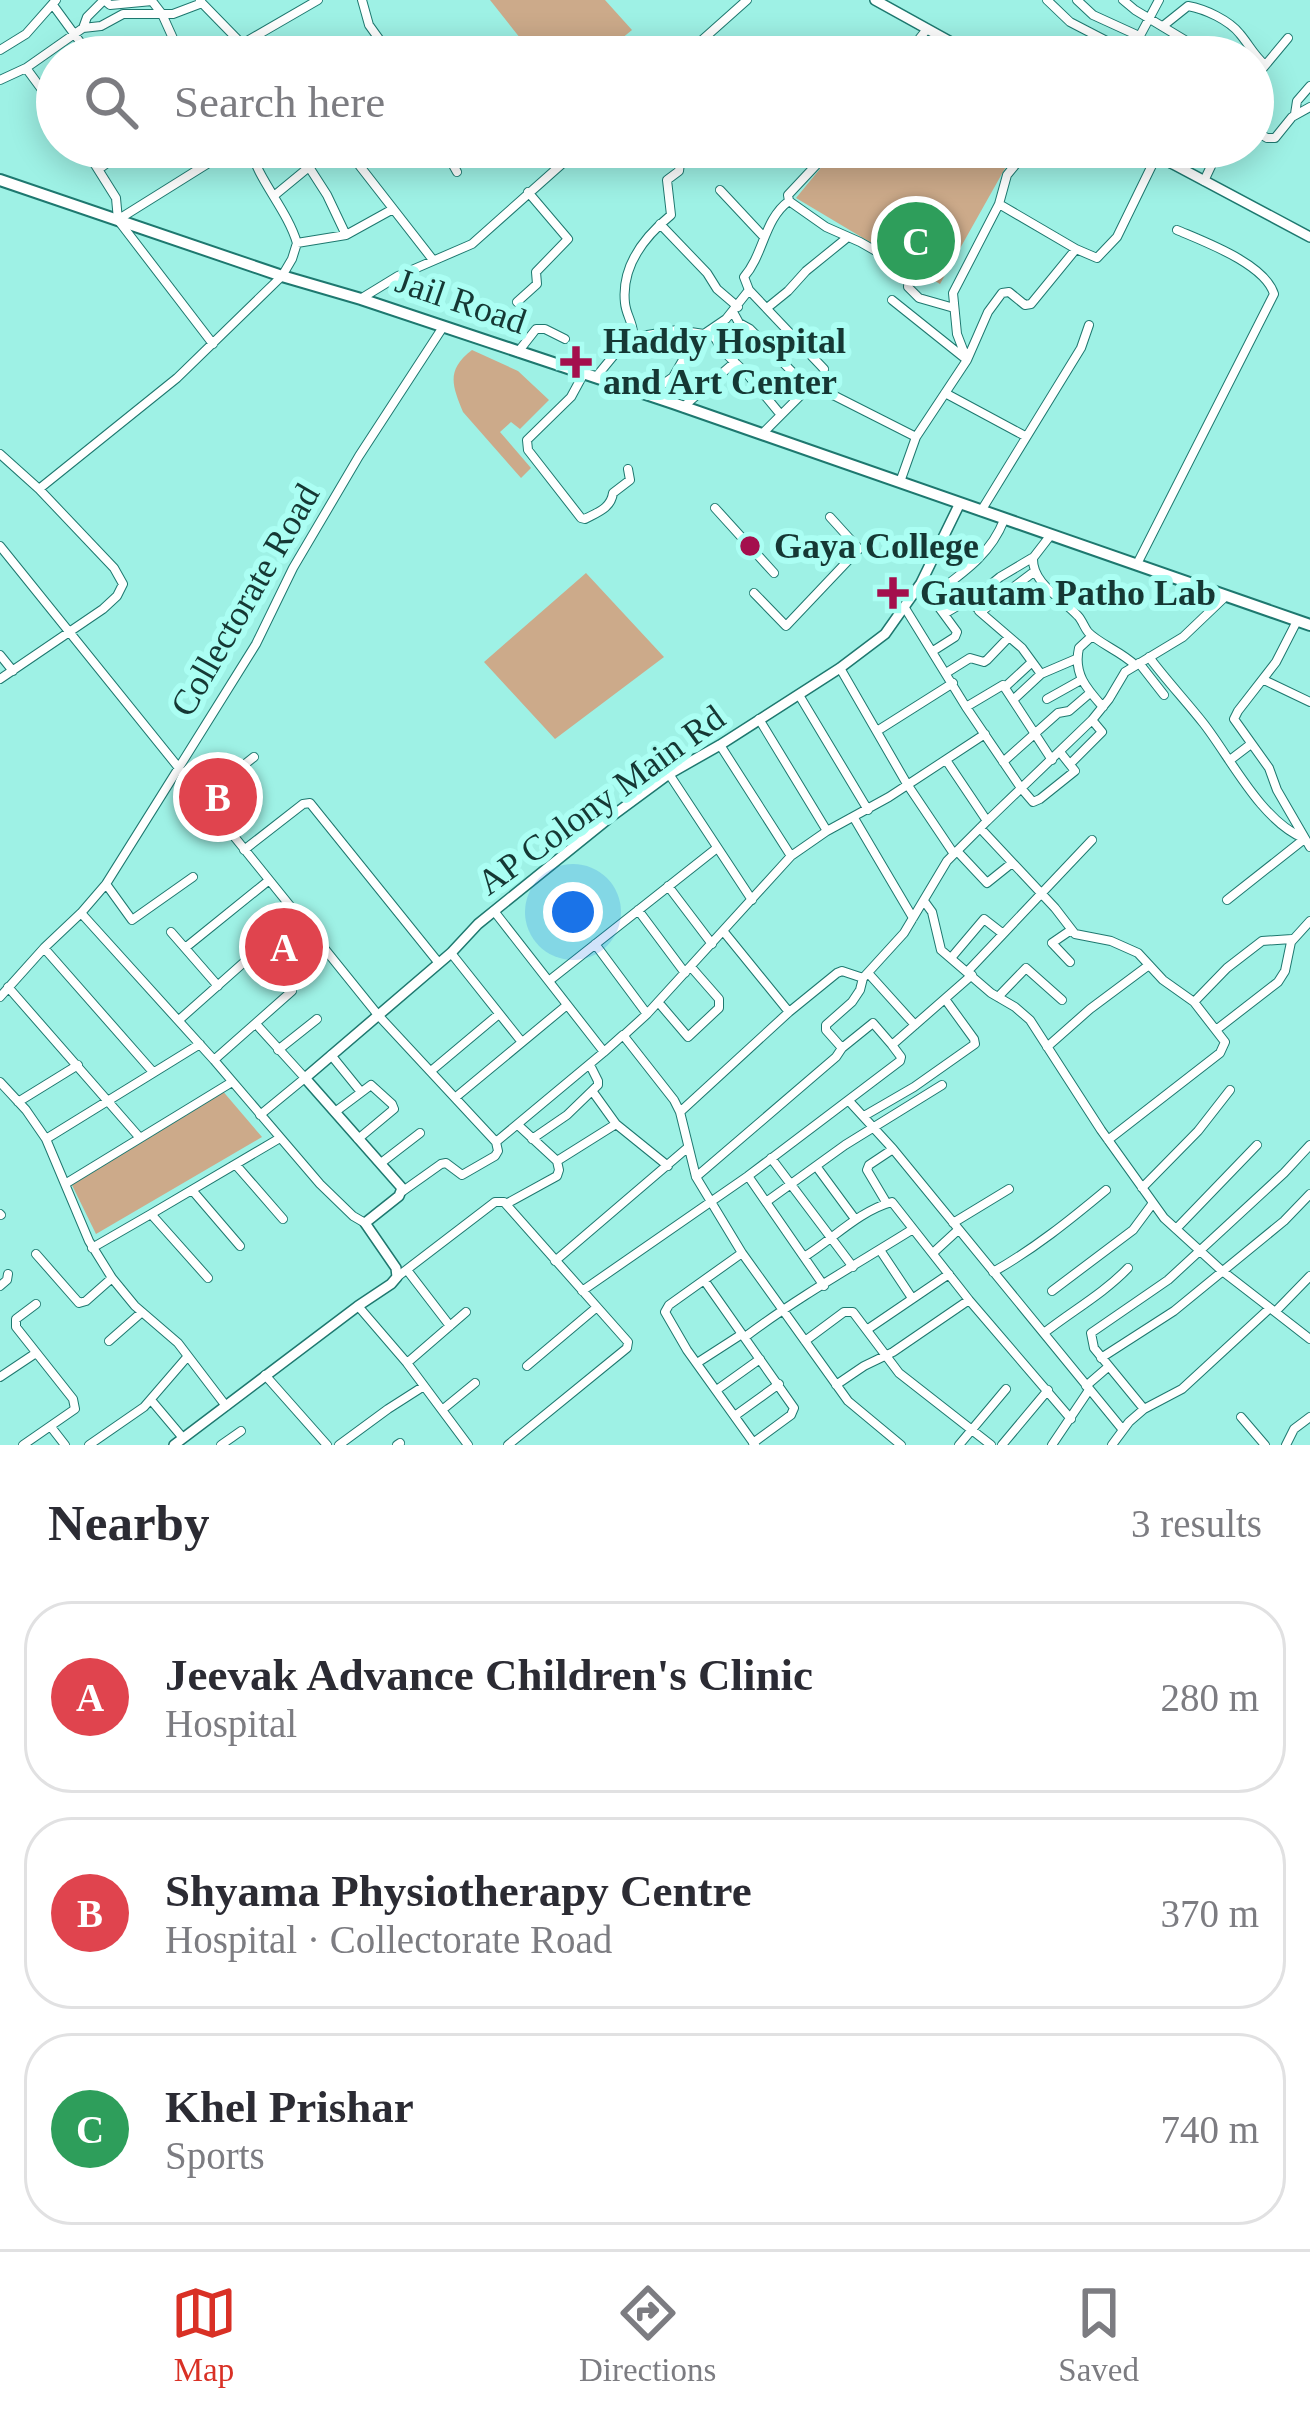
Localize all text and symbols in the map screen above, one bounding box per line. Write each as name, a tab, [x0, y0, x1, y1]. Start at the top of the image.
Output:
search box	[36, 36, 1274, 168]
icon: search	[78, 69, 144, 135]
text: Search here	[174, 77, 385, 127]
pin: C	[877, 196, 955, 286]
street label: Jail Road	[391, 260, 531, 342]
place label: Haddy Hospital and Art Center	[603, 321, 846, 402]
marker: Haddy Hospital and Art Center	[560, 346, 592, 378]
street label: Collectorate Road	[162, 477, 328, 723]
place label: Gaya College	[774, 526, 979, 566]
marker: Gaya College	[737, 533, 763, 559]
place label: Gautam Patho Lab	[920, 573, 1216, 613]
marker: Gautam Patho Lab	[877, 577, 909, 609]
street label: AP Colony Main Rd	[470, 697, 732, 903]
pin: B	[179, 752, 257, 842]
your location	[543, 882, 603, 942]
pin: A	[245, 902, 323, 992]
text: Nearby	[48, 1495, 209, 1551]
text: 3 results	[1131, 1502, 1262, 1545]
text: Jeevak Advance Children's Clinic	[165, 1650, 813, 1700]
text: A	[76, 1676, 104, 1719]
text: 280 m	[1160, 1676, 1259, 1719]
text: Hospital	[165, 1702, 297, 1745]
text: Shyama Physiotherapy Centre	[165, 1866, 752, 1916]
text: B	[77, 1892, 103, 1935]
text: 370 m	[1160, 1892, 1259, 1935]
text: Hospital · Collectorate Road	[165, 1918, 612, 1961]
text: Khel Prishar	[165, 2082, 414, 2132]
text: C	[76, 2108, 104, 2151]
text: 740 m	[1160, 2108, 1259, 2151]
text: Sports	[165, 2134, 265, 2177]
tab: Map	[171, 2280, 237, 2389]
tab: Directions	[579, 2280, 716, 2389]
tab: Saved	[1058, 2280, 1139, 2389]

